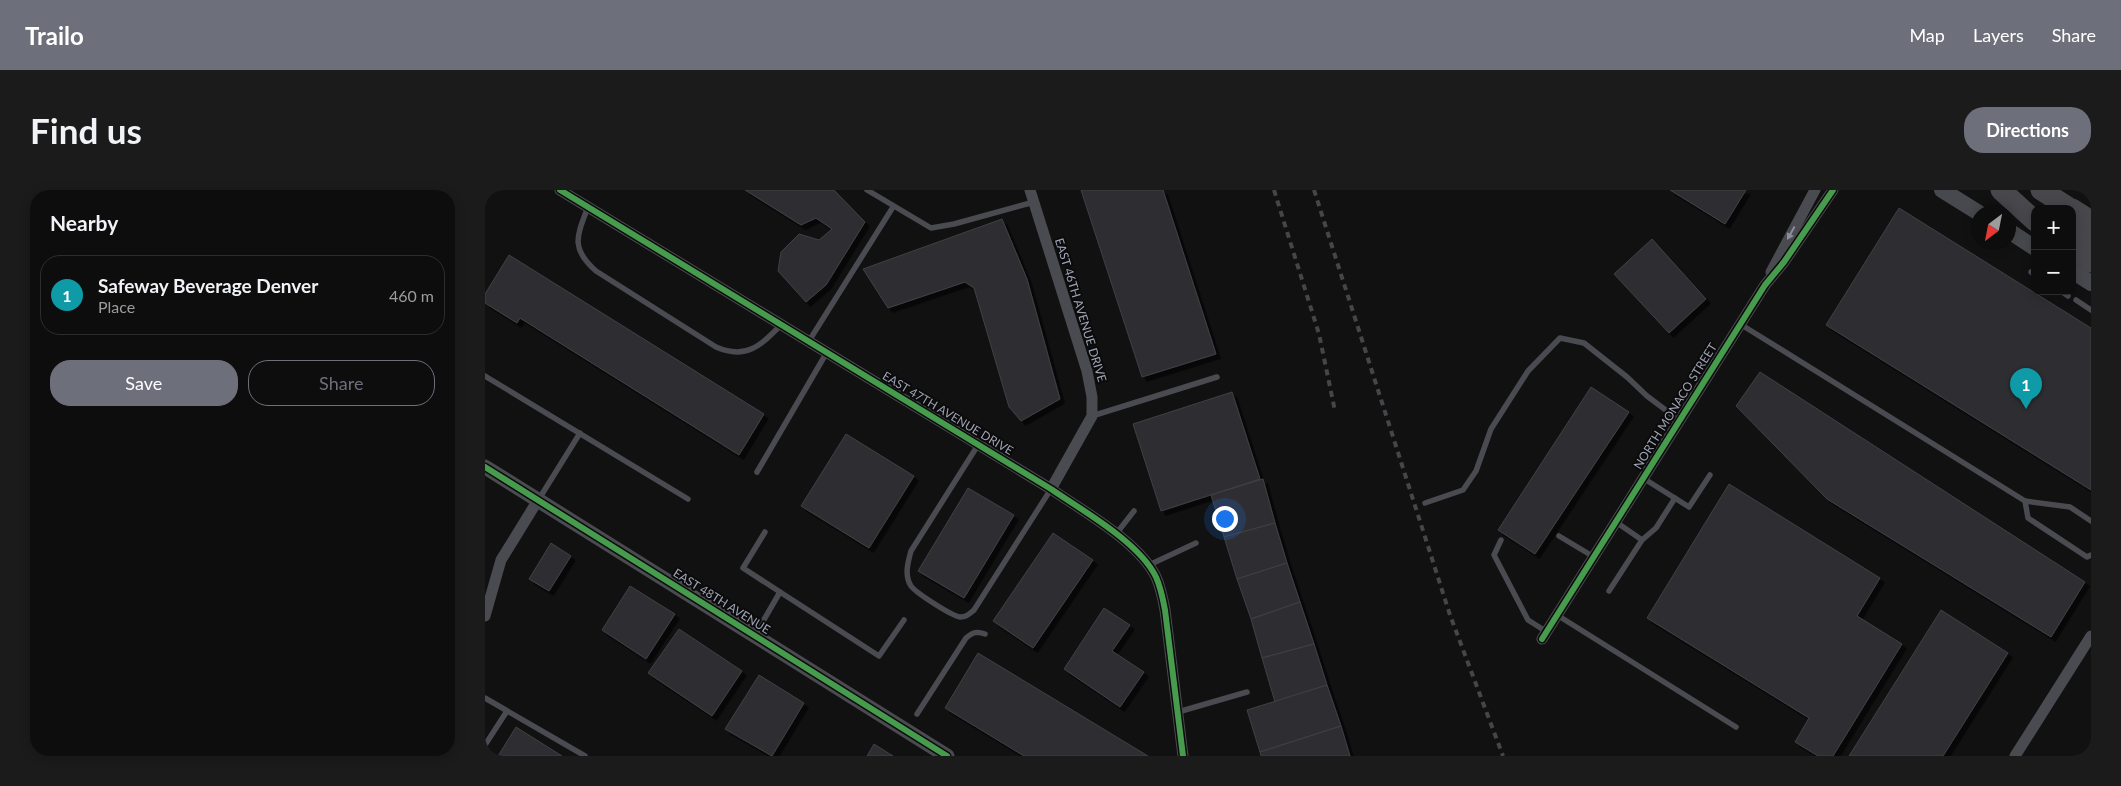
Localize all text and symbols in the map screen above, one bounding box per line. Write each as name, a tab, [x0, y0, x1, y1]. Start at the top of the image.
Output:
text: Trailo	[25, 21, 84, 50]
text: Map	[1909, 24, 1945, 46]
text: Layers	[1973, 24, 2024, 46]
text: Share	[2052, 24, 2096, 46]
button: Directions	[1964, 107, 2091, 153]
text: Find us	[30, 109, 142, 151]
north arrow	[1971, 205, 2016, 250]
map controls	[2031, 205, 2076, 295]
button: +	[2031, 205, 2076, 250]
text: Nearby	[50, 210, 118, 235]
one-way arrow	[1787, 225, 1795, 240]
street label: EAST 46TH AVENUE DRIVE	[1052, 236, 1110, 384]
button: −	[2031, 250, 2076, 295]
text: Safeway Beverage Denver	[98, 274, 318, 297]
text: 1	[62, 286, 72, 305]
text: 460 m	[389, 286, 434, 305]
text: Place	[98, 297, 135, 316]
street label: NORTH MONACO STREET	[1630, 340, 1720, 472]
button: Save	[50, 360, 238, 406]
button: Share	[248, 360, 435, 406]
street label: EAST 47TH AVENUE DRIVE	[880, 368, 1016, 458]
pin: 1	[2010, 368, 2042, 409]
your location	[1212, 506, 1238, 532]
street label: EAST 48TH AVENUE	[671, 565, 773, 637]

